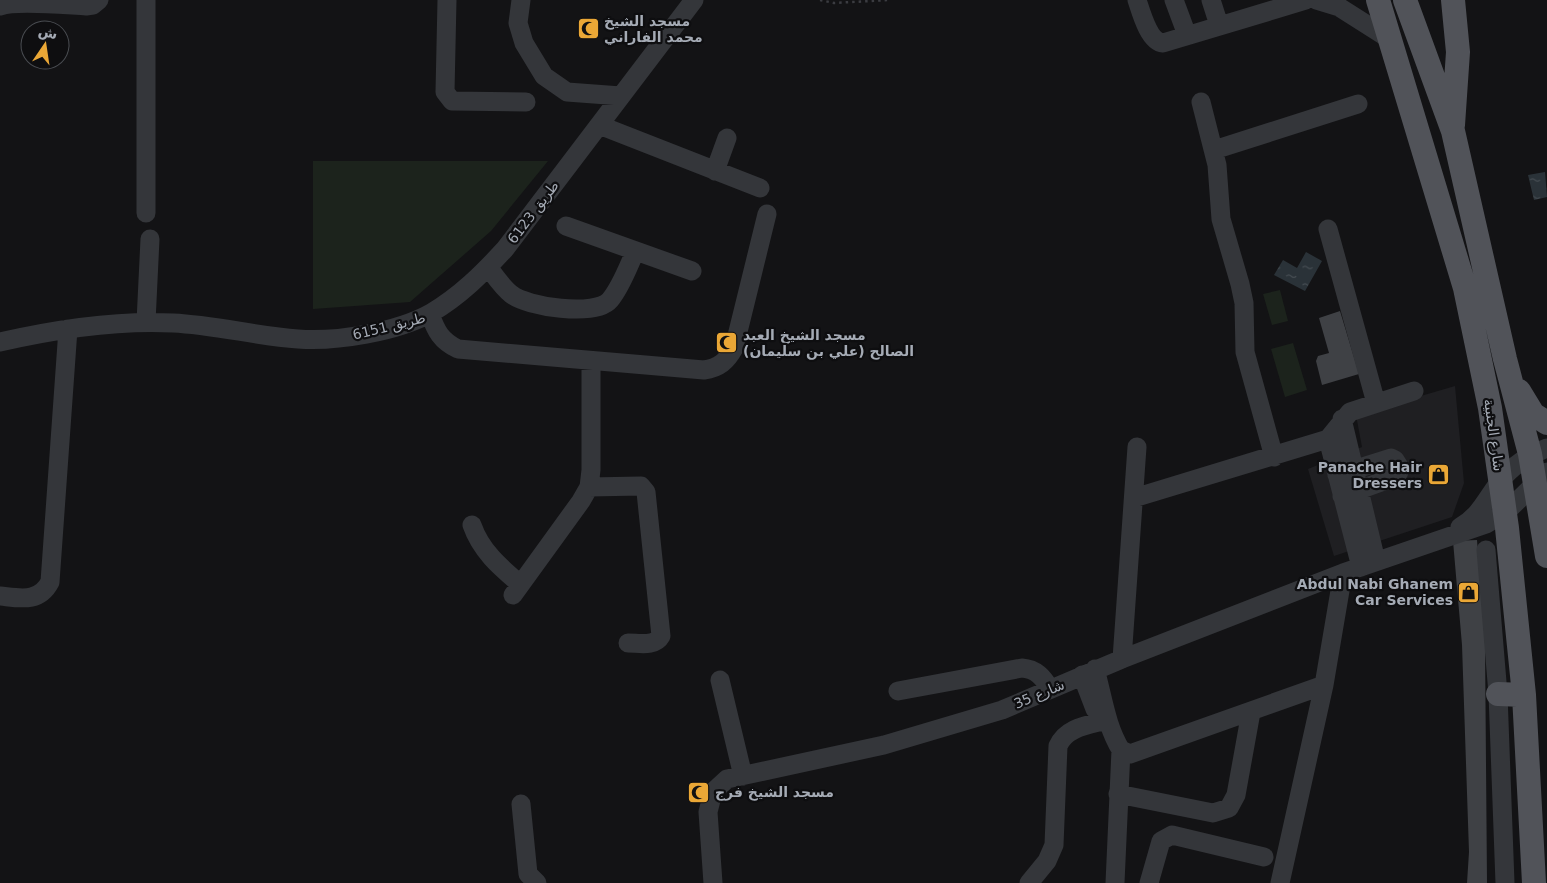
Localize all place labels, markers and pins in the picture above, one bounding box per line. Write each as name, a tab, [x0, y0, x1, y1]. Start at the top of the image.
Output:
place label: مسجد الشيخ محمد الفاراني	[604, 13, 703, 46]
mosque icon: مسجد الشيخ محمد الفاراني	[576, 17, 600, 41]
place label: مسجد الشيخ العبد الصالح (علي بن سليمان)	[743, 327, 914, 360]
mosque icon: مسجد الشيخ العبد الصالح (علي بن سليمان)	[715, 331, 739, 355]
place label: Panache Hair Dressers	[1318, 459, 1422, 491]
shop icon: Panache Hair Dressers	[1426, 463, 1450, 487]
place label: Abdul Nabi Ghanem Car Services	[1297, 576, 1453, 608]
shop icon: Abdul Nabi Ghanem Car Services	[1457, 580, 1481, 604]
mosque icon: مسجد الشيخ فرج	[687, 780, 711, 804]
place label: مسجد الشيخ فرج	[715, 784, 834, 801]

